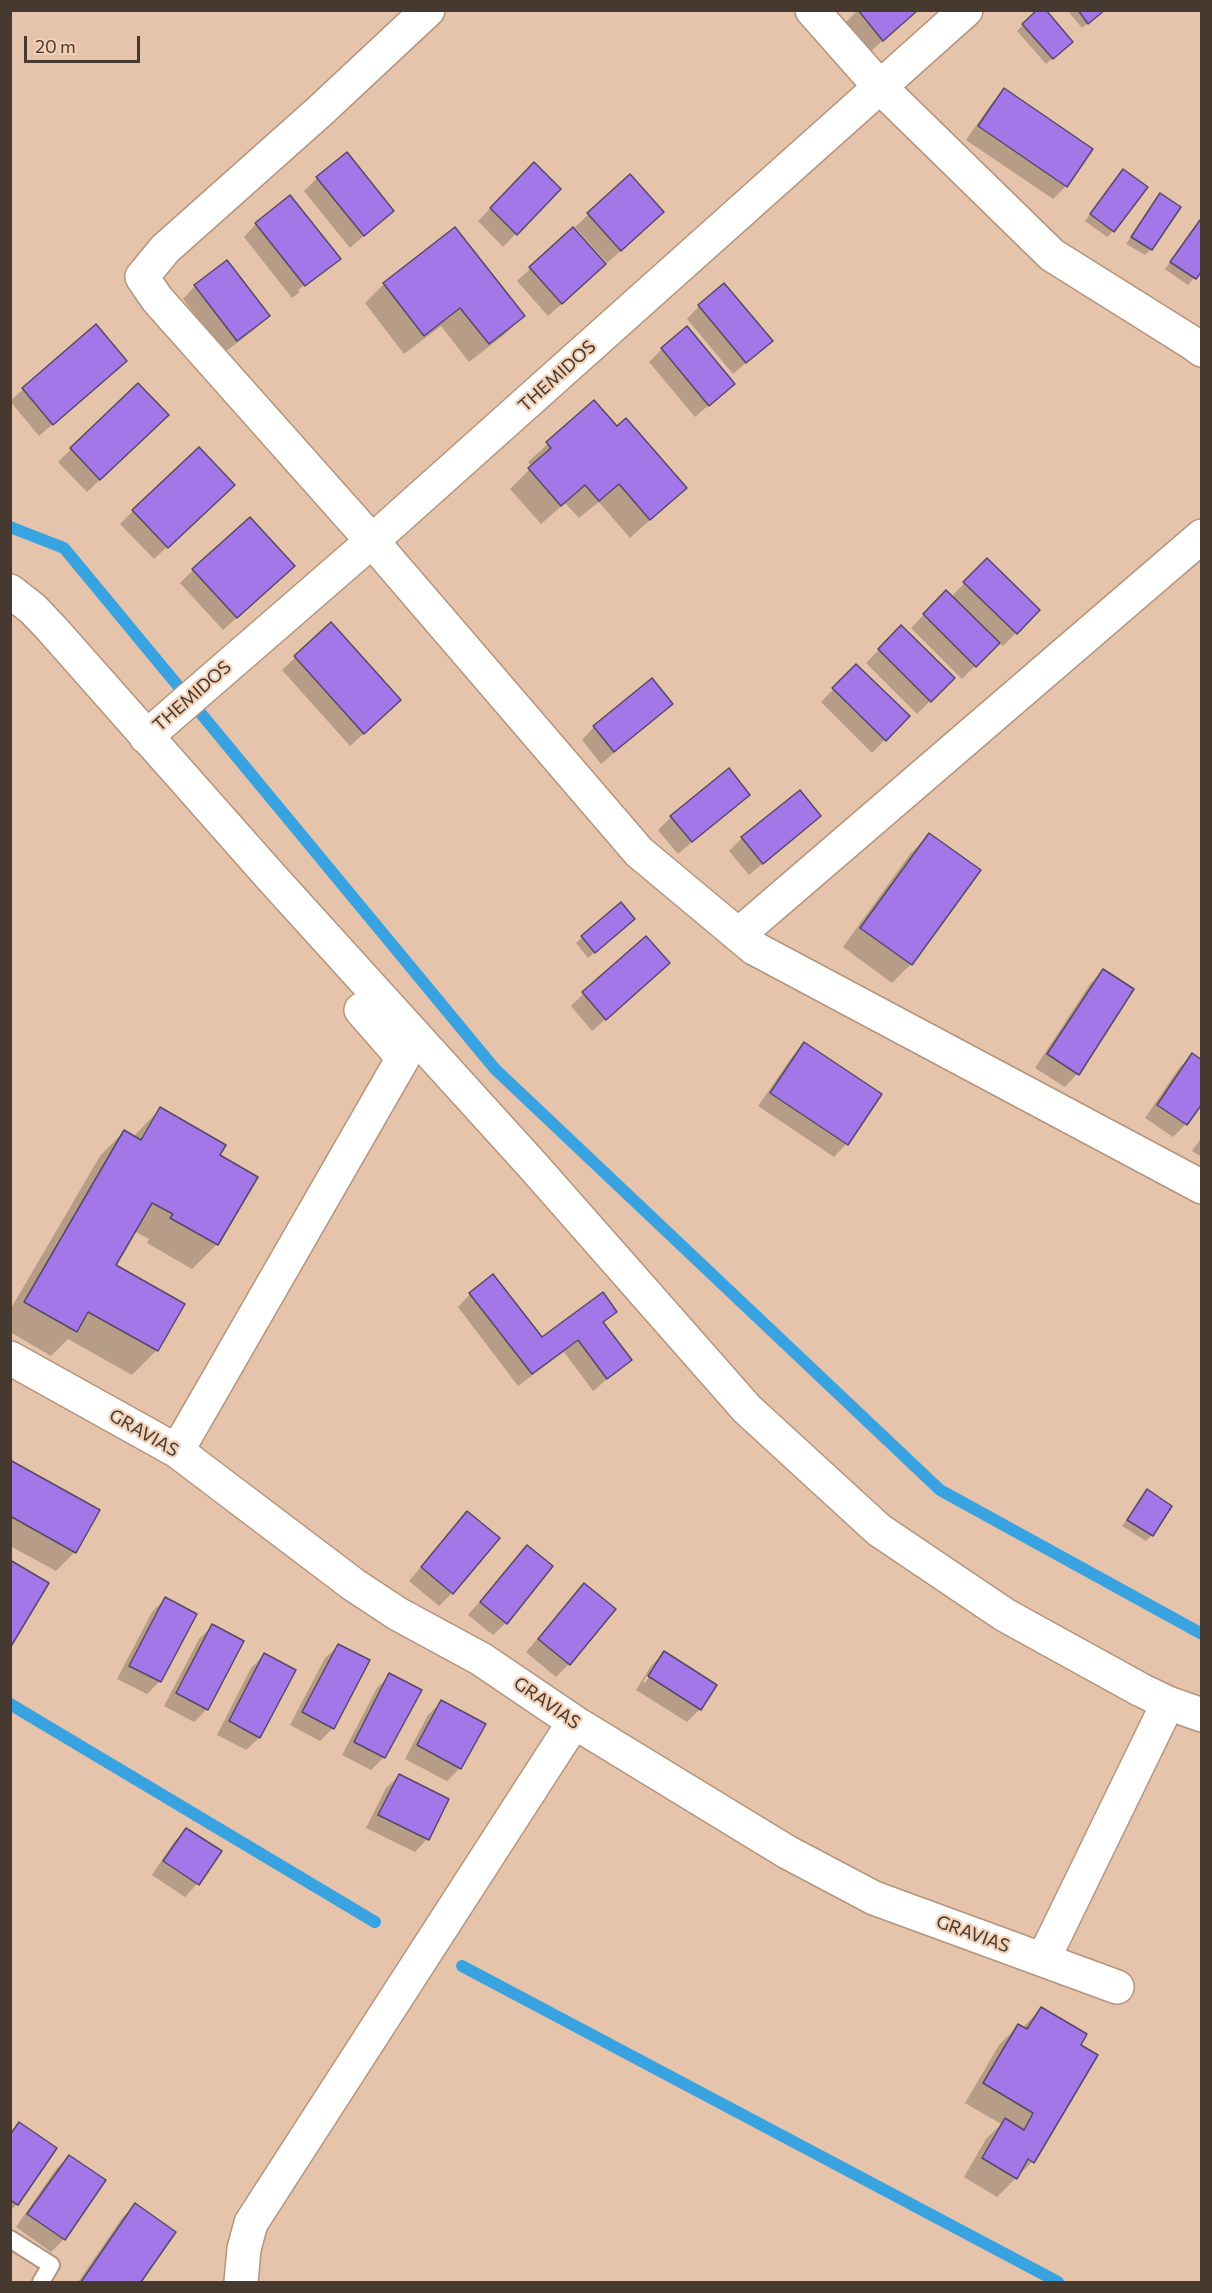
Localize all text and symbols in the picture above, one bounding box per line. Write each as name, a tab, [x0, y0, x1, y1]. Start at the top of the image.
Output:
scale bar	[27, 24, 142, 62]
text: 20 m	[35, 35, 76, 57]
street label: THEMIDOS	[514, 336, 600, 416]
street label: THEMIDOS	[149, 656, 235, 736]
street label: GRAVIAS	[105, 1404, 183, 1462]
street label: GRAVIAS	[509, 1672, 585, 1734]
street label: GRAVIAS	[933, 1911, 1013, 1957]

